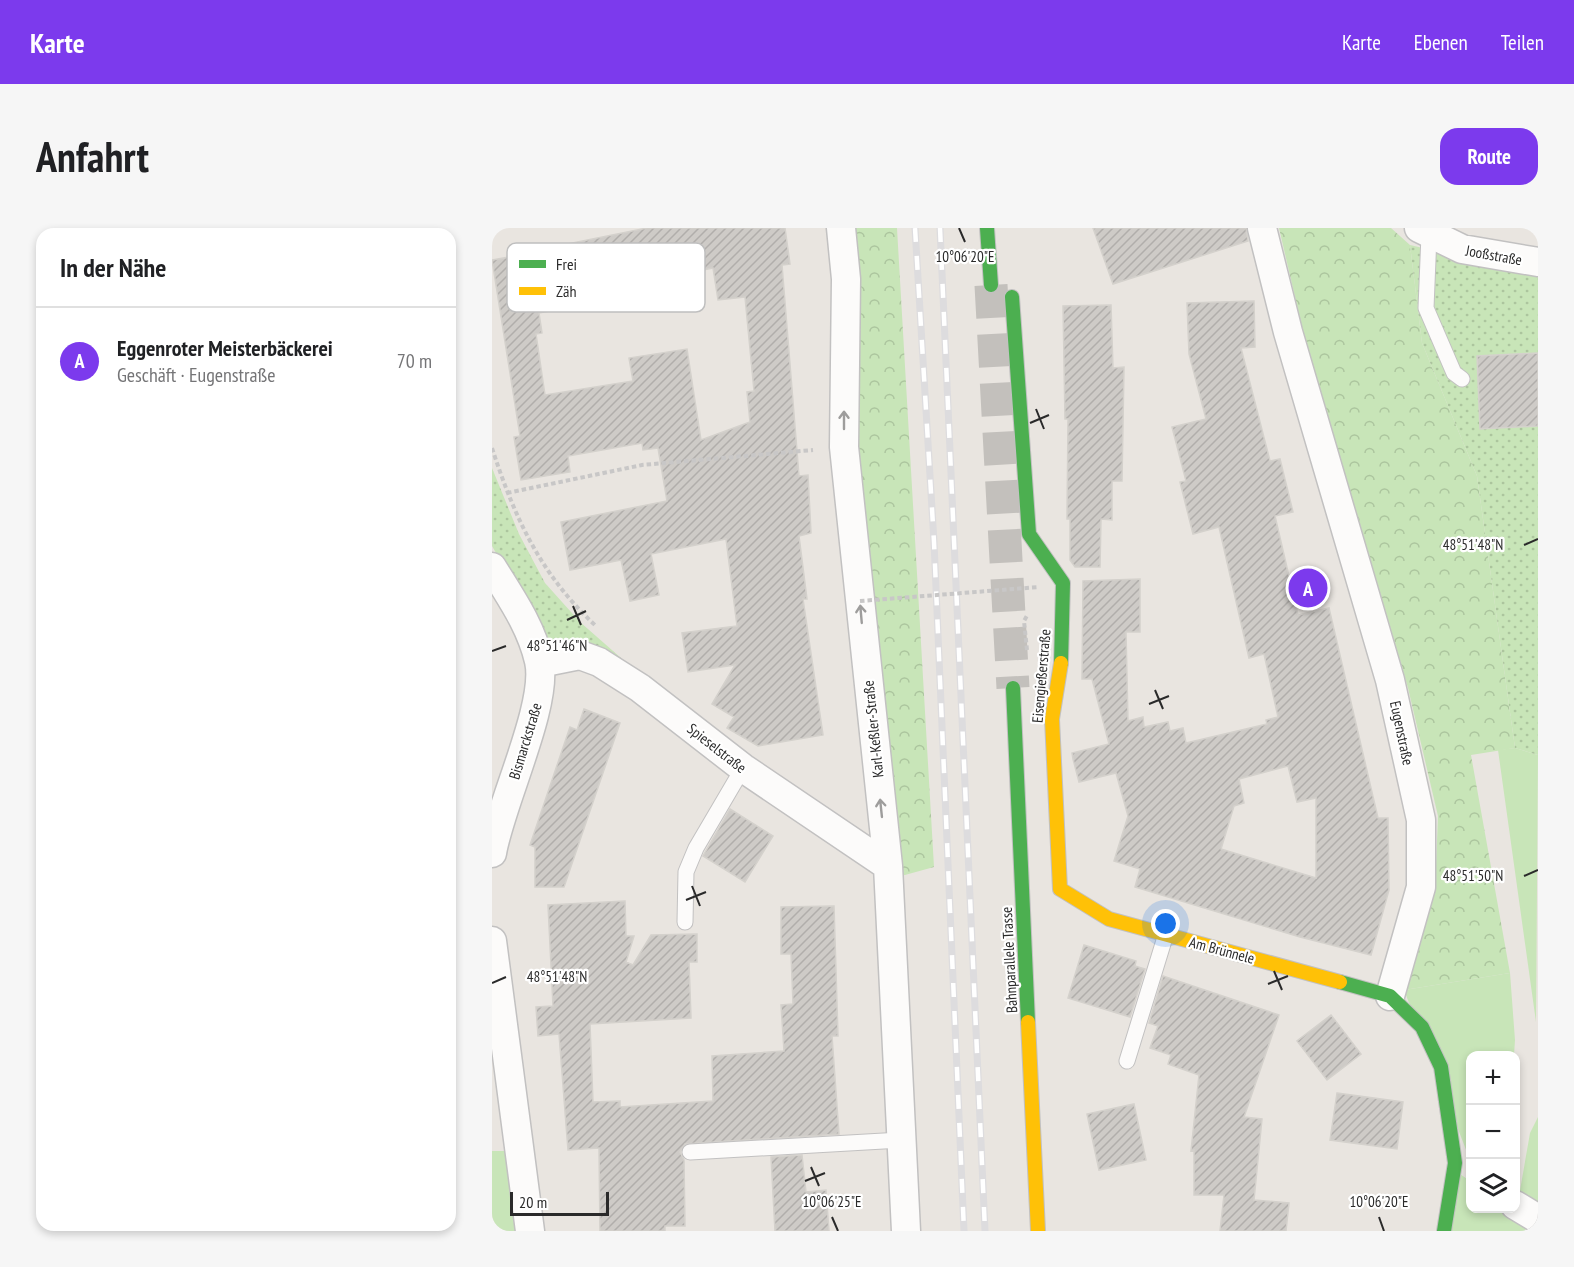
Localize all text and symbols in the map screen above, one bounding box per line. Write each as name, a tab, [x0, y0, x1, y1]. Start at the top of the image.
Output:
text: Karte	[30, 24, 85, 61]
text: Karte	[1342, 29, 1381, 56]
text: Ebenen	[1414, 29, 1468, 56]
text: Teilen	[1501, 29, 1544, 56]
button: Route	[1440, 128, 1538, 185]
text: Anfahrt	[36, 129, 149, 184]
street label: Jooßstraße	[1463, 241, 1524, 269]
legend	[507, 243, 705, 312]
text: 10°06'20"E	[935, 247, 995, 266]
text: In der Nähe	[60, 251, 166, 284]
text: Frei	[556, 254, 577, 274]
text: Zäh	[556, 281, 576, 301]
text: Eggenroter Meisterbäckerei	[117, 334, 333, 362]
text: A	[74, 348, 85, 374]
text: 70 m	[397, 348, 432, 374]
text: Geschäft · Eugenstraße	[117, 362, 276, 388]
one-way arrow	[838, 410, 850, 430]
text: 48°51'48"N	[1443, 535, 1503, 554]
pin: A	[1288, 566, 1328, 610]
one-way arrow	[855, 604, 866, 624]
street label: Eisengießerstraße	[1027, 628, 1055, 724]
text: 48°51'46"N	[527, 636, 587, 655]
street label: Karl-Keßler-Straße	[858, 679, 888, 779]
street label: Eugenstraße	[1386, 699, 1418, 767]
street label: Bismarckstraße	[504, 700, 546, 782]
street label: Spieselstraße	[684, 719, 750, 777]
one-way arrow	[876, 798, 887, 818]
text: 48°51'50"N	[1443, 866, 1503, 885]
street label: Bahnparallele Trasse	[997, 906, 1021, 1014]
your location	[1151, 909, 1180, 938]
street label: Am Brünnele	[1187, 932, 1257, 968]
text: 48°51'48"N	[527, 967, 587, 986]
map controls	[1466, 1051, 1520, 1213]
button: +	[1466, 1051, 1520, 1105]
button: −	[1466, 1105, 1520, 1159]
button: layers	[1466, 1159, 1520, 1213]
scale bar	[510, 1189, 609, 1216]
text: 20 m	[519, 1192, 547, 1212]
text: 10°06'25"E	[802, 1192, 862, 1211]
text: 10°06'20"E	[1349, 1192, 1409, 1211]

